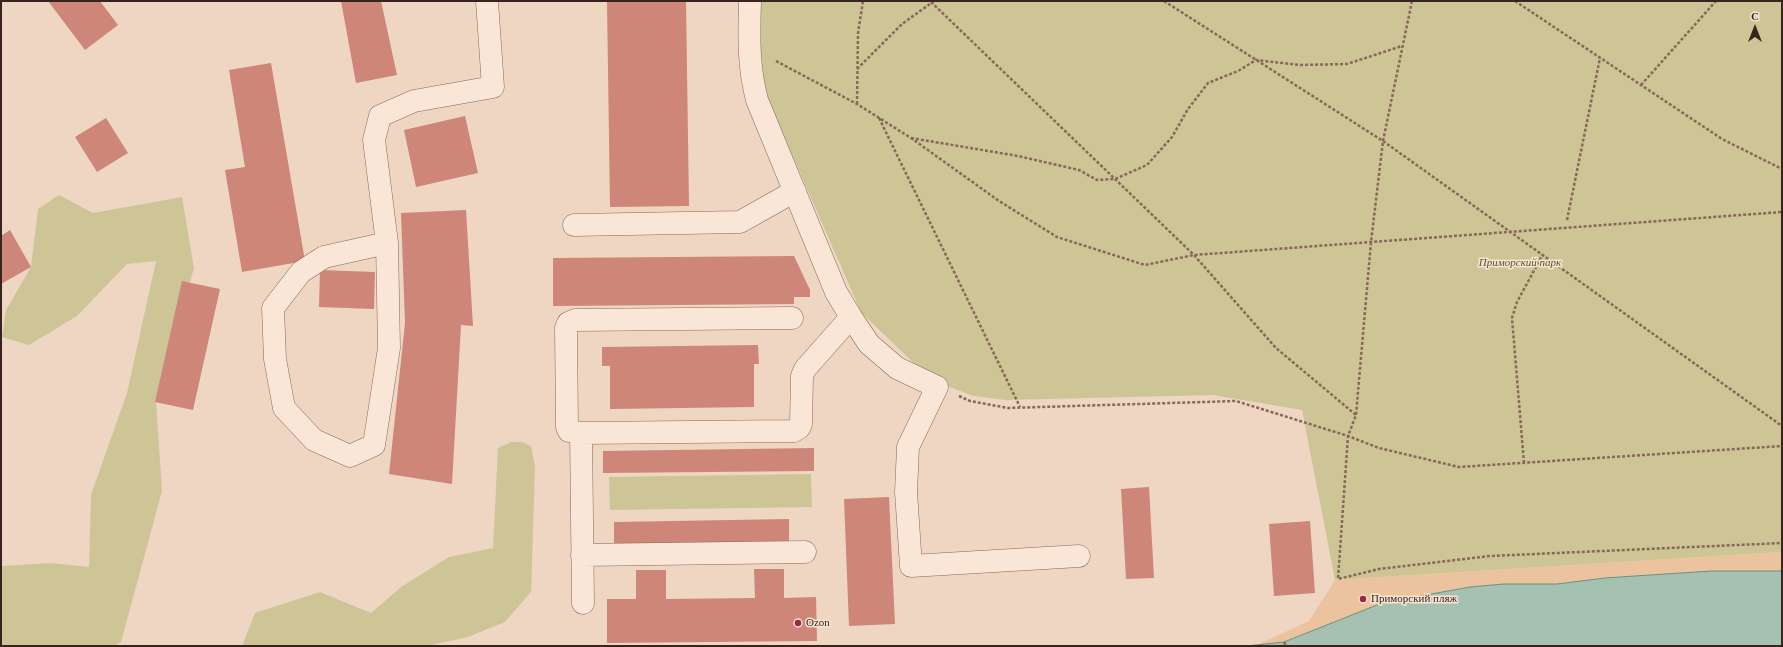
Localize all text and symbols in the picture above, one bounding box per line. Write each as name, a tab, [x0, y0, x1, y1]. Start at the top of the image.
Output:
north arrow	[1735, 8, 1775, 48]
text: С	[1751, 10, 1759, 22]
park label: Приморский парк	[1479, 256, 1561, 270]
place label: Приморский пляж	[1371, 592, 1457, 606]
marker: Приморский пляж	[1358, 594, 1368, 604]
place label: Ozon	[806, 616, 830, 630]
marker: Ozon	[793, 618, 803, 628]

